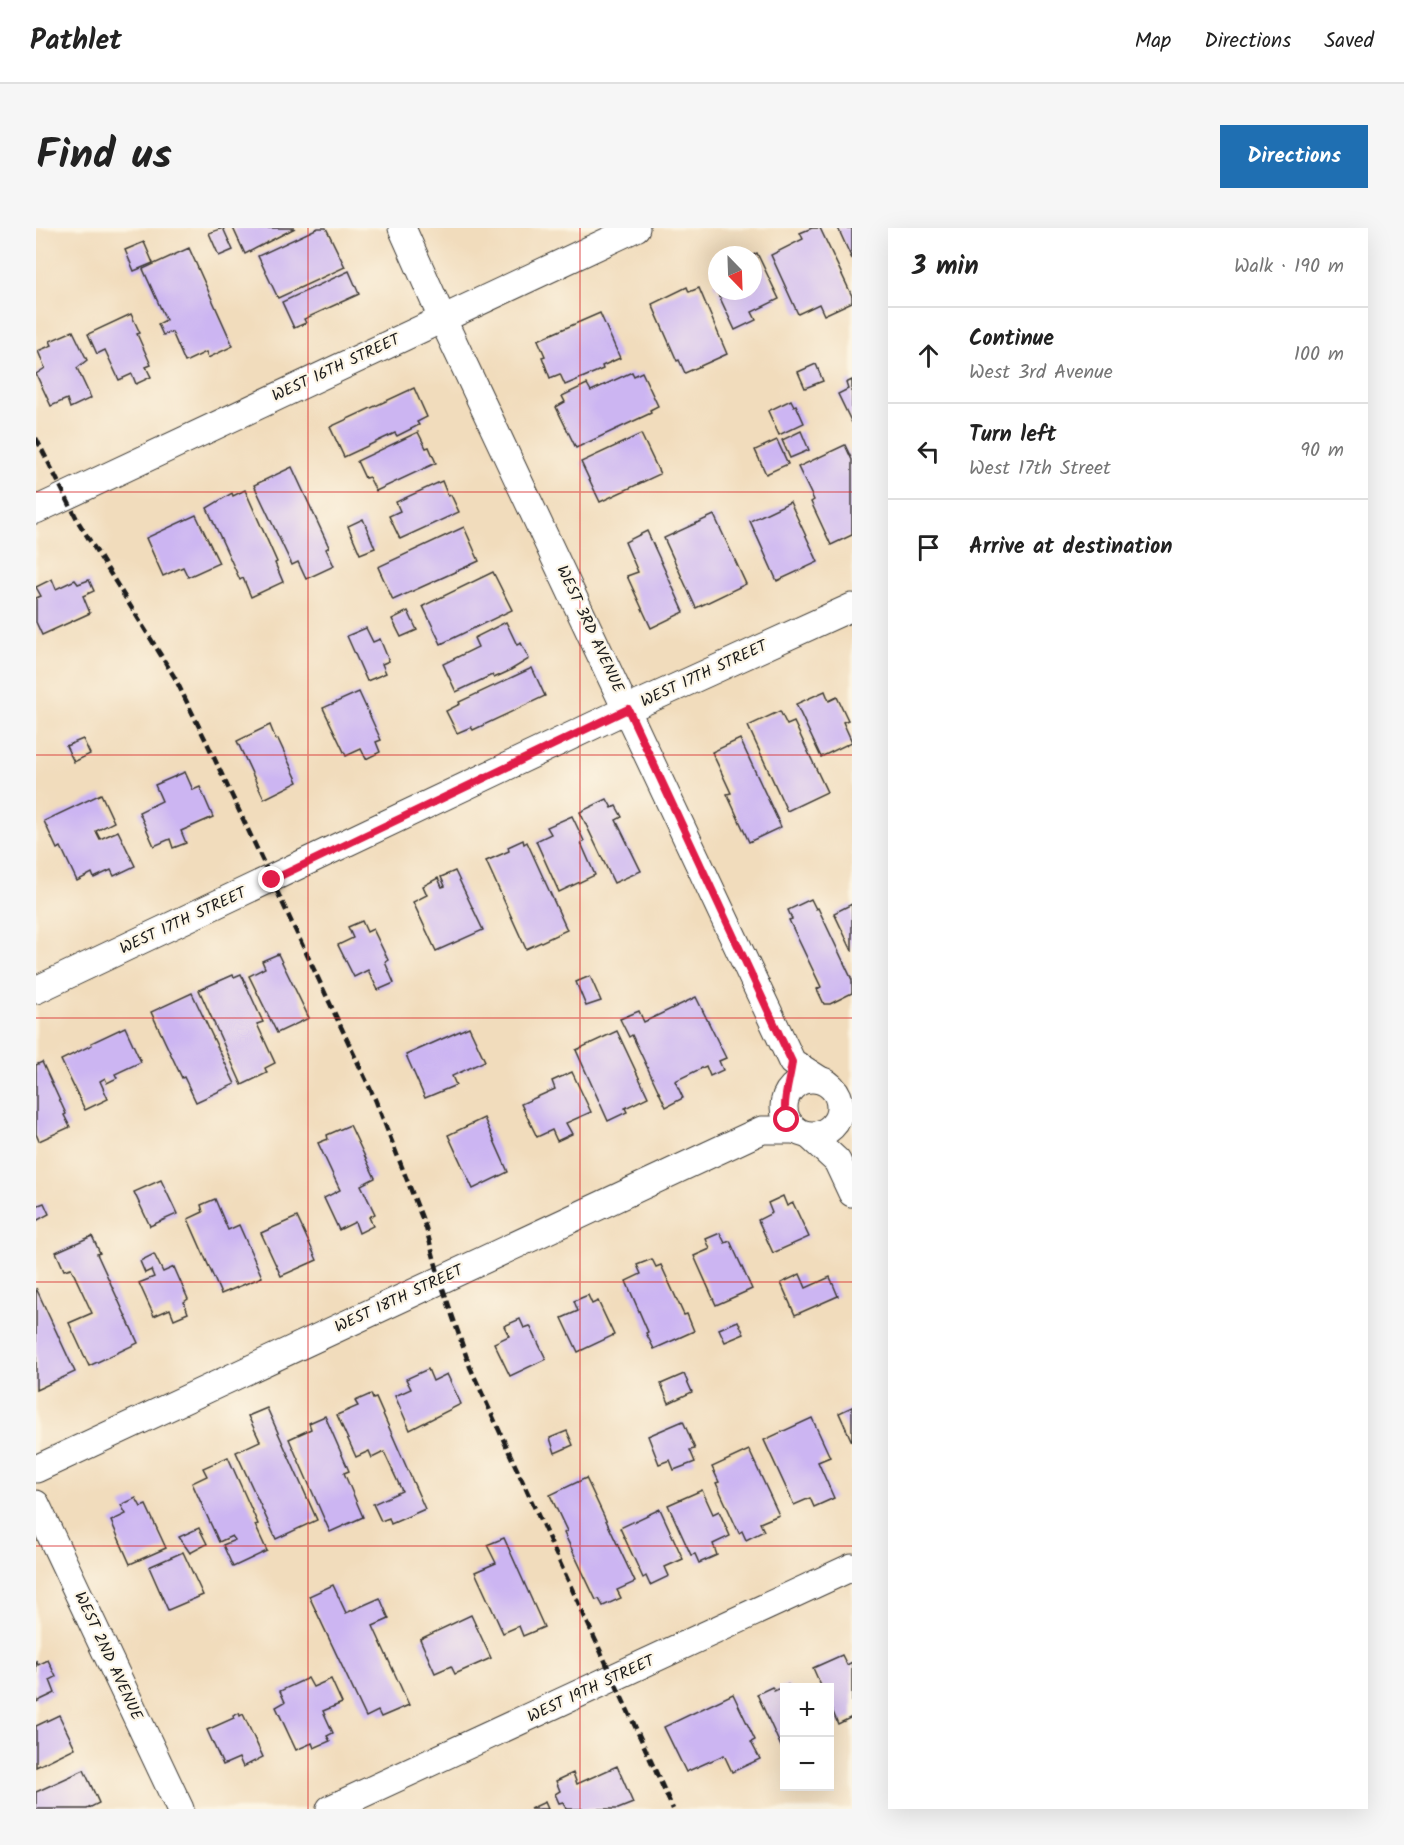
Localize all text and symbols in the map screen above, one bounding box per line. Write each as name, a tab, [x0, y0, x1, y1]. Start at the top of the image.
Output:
text: Pathlet	[30, 19, 122, 64]
text: Map	[1135, 25, 1171, 58]
text: Directions	[1204, 25, 1291, 58]
text: Saved	[1324, 25, 1374, 58]
text: Find us	[36, 123, 172, 190]
button: Directions	[1220, 125, 1368, 188]
north arrow	[708, 246, 762, 300]
text: 3 min	[912, 246, 979, 288]
text: Walk · 190 m	[1234, 251, 1344, 283]
text: Continue	[969, 322, 1054, 357]
street label: WEST 16TH STREET	[268, 327, 405, 409]
icon: ahead	[912, 339, 945, 372]
text: 100 m	[1294, 339, 1344, 371]
text: West 3rd Avenue	[969, 357, 1113, 389]
text: Turn left	[969, 418, 1056, 453]
icon: left	[912, 435, 945, 468]
text: 90 m	[1300, 435, 1344, 467]
text: West 17th Street	[969, 453, 1111, 485]
text: Arrive at destination	[969, 530, 1172, 565]
icon: arrive	[912, 531, 945, 564]
street label: WEST 3RD AVENUE	[550, 561, 631, 697]
street label: WEST 17TH STREET	[637, 633, 773, 714]
route end	[258, 866, 284, 892]
street label: WEST 17TH STREET	[116, 880, 252, 961]
route start	[773, 1106, 799, 1132]
street label: WEST 18TH STREET	[331, 1258, 469, 1340]
street label: WEST 2ND AVENUE	[67, 1587, 149, 1725]
street label: WEST 19TH STREET	[523, 1648, 660, 1729]
map controls	[780, 1683, 834, 1791]
button: +	[780, 1683, 834, 1737]
button: −	[780, 1737, 834, 1791]

